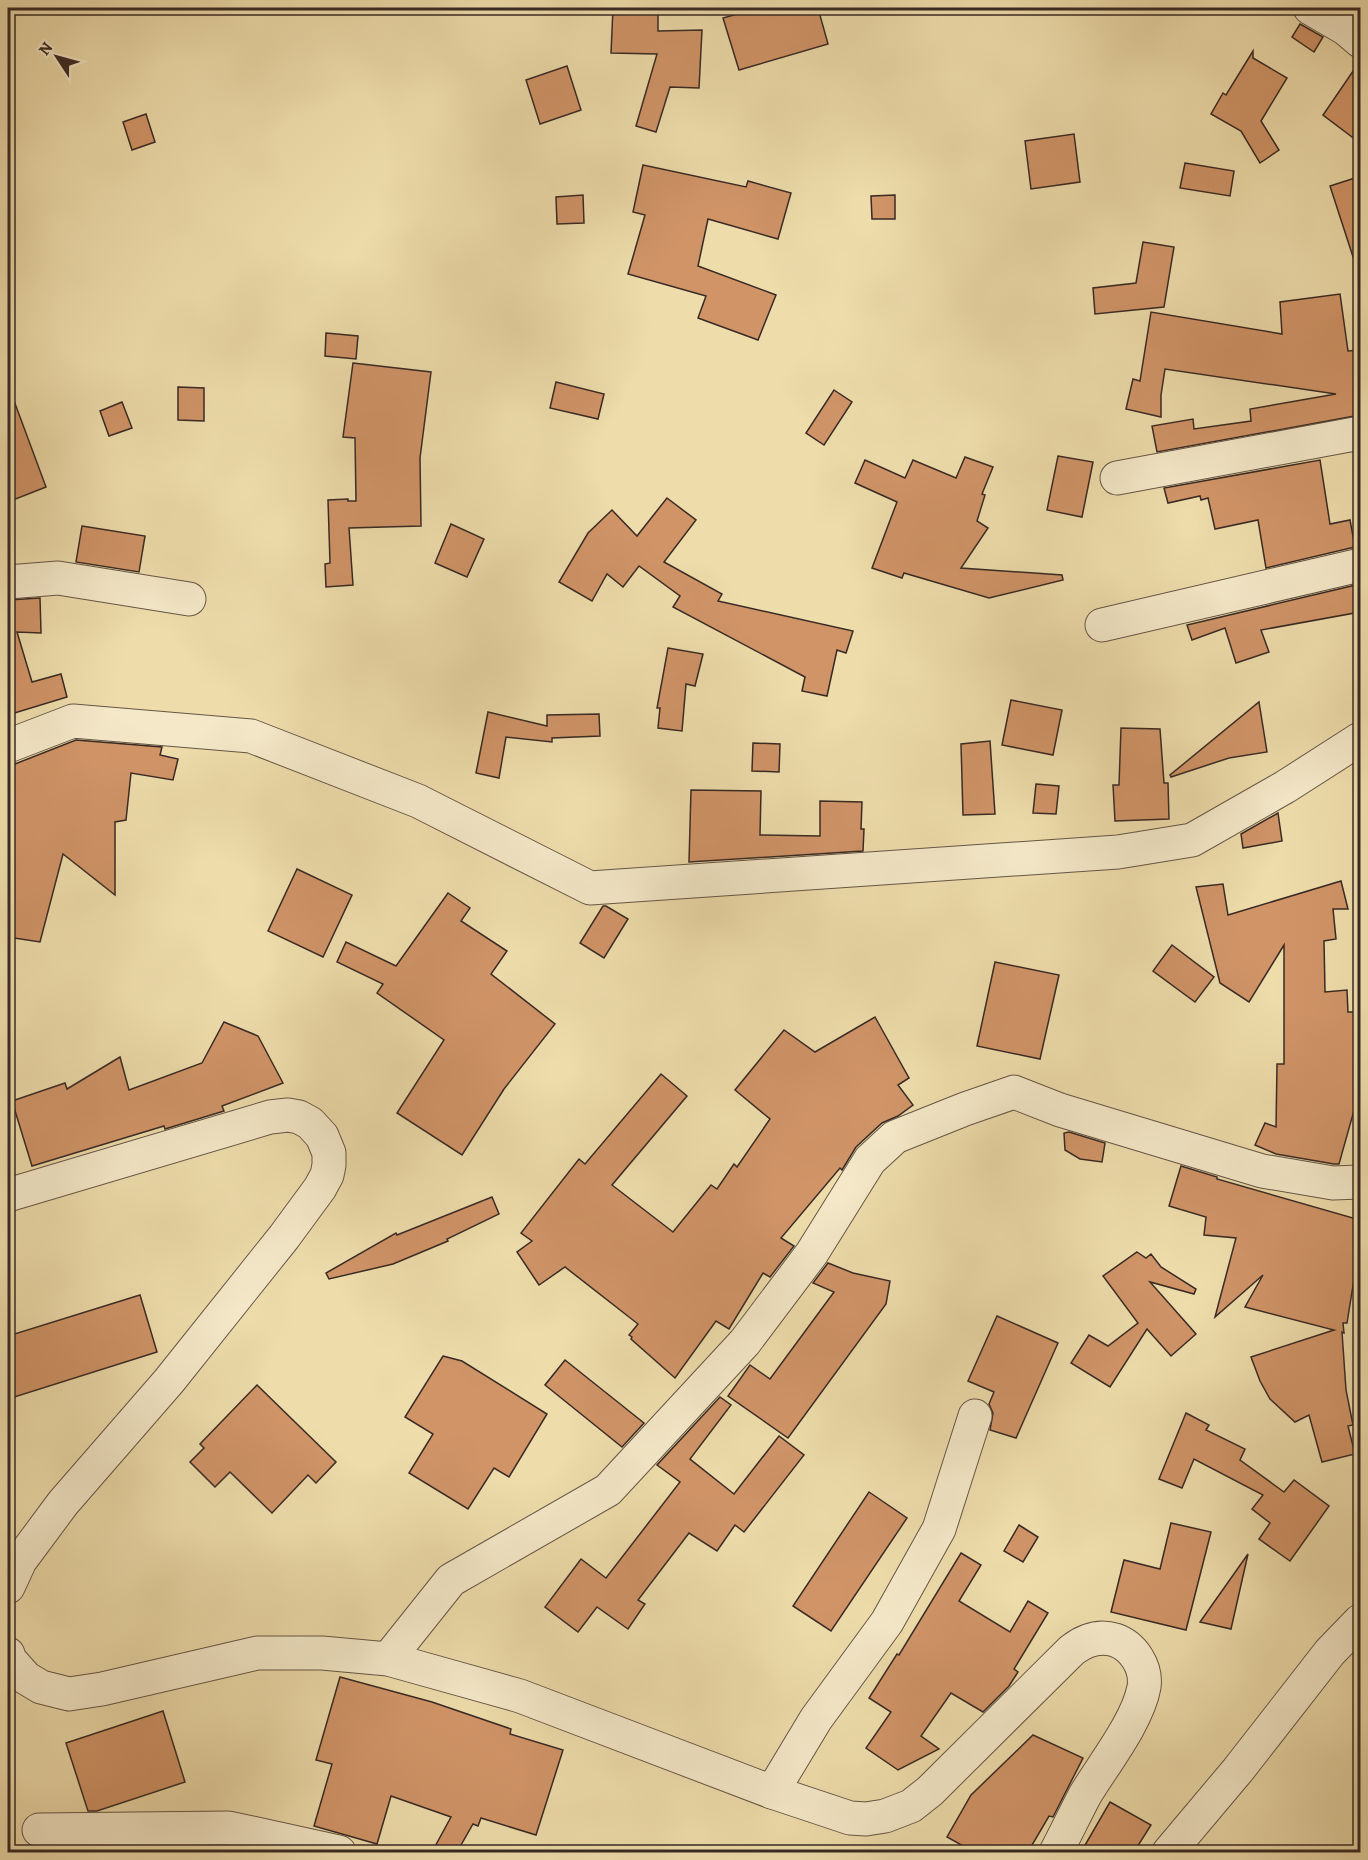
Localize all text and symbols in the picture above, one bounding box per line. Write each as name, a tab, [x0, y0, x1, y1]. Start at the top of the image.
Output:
north arrow	[27, 27, 87, 87]
text: N	[33, 37, 58, 60]

